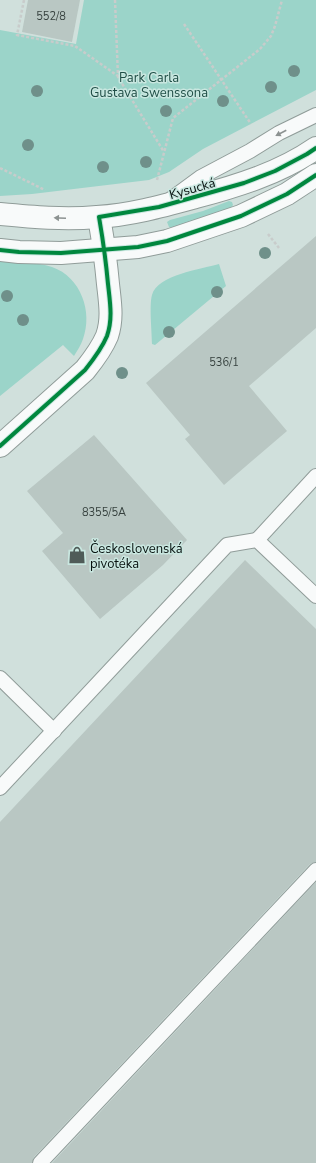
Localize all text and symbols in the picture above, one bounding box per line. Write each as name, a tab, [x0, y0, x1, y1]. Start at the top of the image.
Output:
house number: 552/8	[36, 9, 66, 24]
park label: Park Carla Gustava Swenssona	[90, 69, 208, 102]
one-way arrow	[275, 129, 287, 136]
street label: Kysucká	[167, 174, 217, 204]
one-way arrow	[53, 215, 66, 221]
house number: 536/1	[209, 355, 239, 370]
house number: 8355/5A	[82, 505, 126, 520]
place label: Československá pivotéka	[90, 539, 183, 573]
shop icon: Československá pivotéka	[67, 545, 87, 565]

